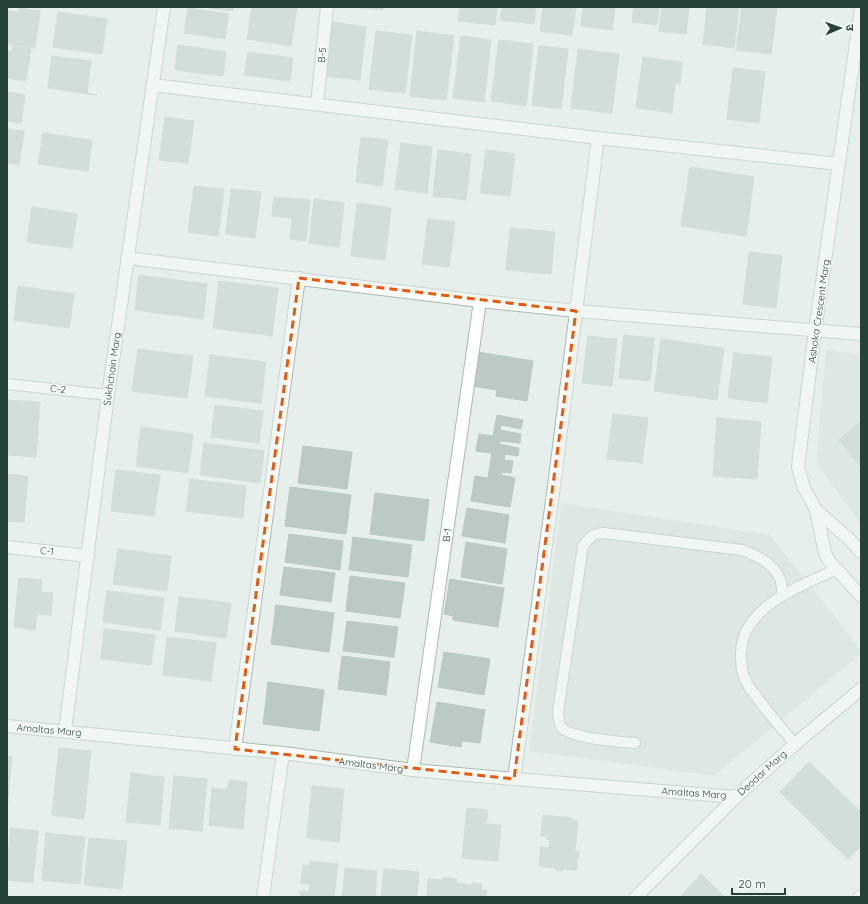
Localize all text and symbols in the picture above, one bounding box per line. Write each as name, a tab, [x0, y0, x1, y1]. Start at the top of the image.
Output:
north arrow	[820, 8, 860, 48]
text: उ	[843, 24, 857, 32]
street label: B-5	[315, 46, 329, 64]
street label: Ashoka Crescent Marg	[805, 258, 833, 364]
street label: Sukhchain Marg	[100, 331, 124, 407]
street label: C-2	[49, 382, 67, 396]
street label: B-1	[440, 527, 454, 543]
street label: C-1	[39, 544, 55, 558]
street label: Amaltas Marg	[16, 721, 82, 739]
street label: Deodar Marg	[735, 747, 789, 799]
street label: Amaltas Marg	[338, 755, 404, 775]
street label: Amaltas Marg	[661, 784, 727, 802]
scale bar	[732, 870, 785, 896]
text: 20 m	[738, 876, 766, 891]

